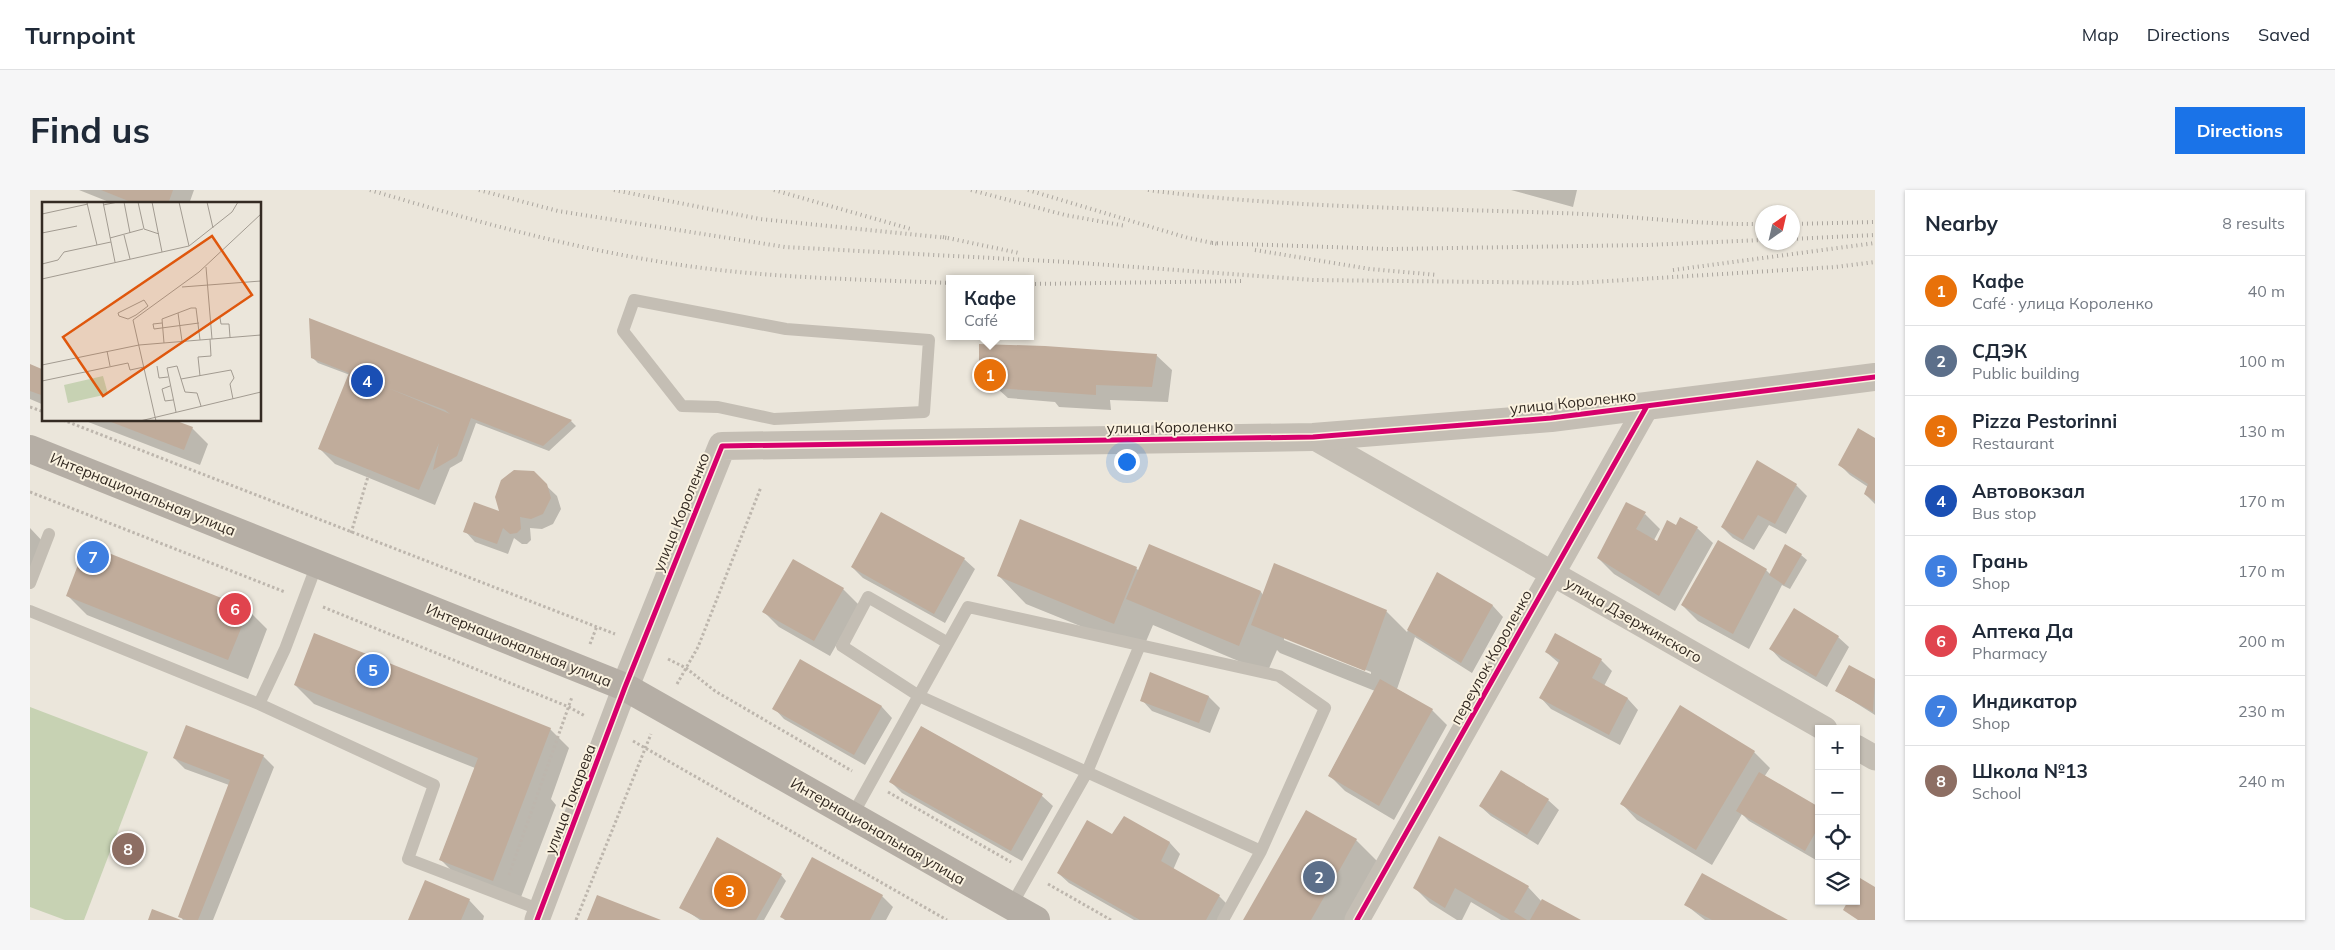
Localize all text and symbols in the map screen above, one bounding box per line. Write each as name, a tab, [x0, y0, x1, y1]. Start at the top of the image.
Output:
text: Turnpoint	[25, 20, 135, 50]
text: Map	[2082, 23, 2119, 46]
text: Directions	[2147, 23, 2230, 46]
text: Saved	[2258, 23, 2310, 46]
button: Directions	[2175, 107, 2305, 154]
text: Find us	[30, 108, 150, 152]
inset map	[42, 202, 261, 421]
north arrow	[1755, 205, 1800, 250]
text: Nearby	[1925, 210, 1998, 236]
text: 8 results	[2222, 213, 2285, 233]
text: Кафе	[1972, 269, 2024, 293]
popup	[946, 275, 1034, 340]
text: 1	[1936, 281, 1946, 301]
text: 40 m	[2248, 281, 2285, 301]
text: Кафе	[964, 286, 1016, 310]
text: Café · улица Короленко	[1972, 293, 2153, 313]
text: Café	[964, 310, 998, 330]
text: СДЭК	[1972, 339, 2027, 363]
text: 2	[1936, 351, 1946, 371]
text: 100 m	[2238, 351, 2285, 371]
pin: 1	[974, 356, 1006, 394]
pin: 4	[351, 362, 383, 400]
text: Public building	[1972, 363, 2080, 383]
street label: улица Короленко	[1509, 386, 1637, 418]
text: Pizza Pestorinni	[1972, 409, 2117, 433]
street label: улица Короленко	[1107, 416, 1233, 438]
text: 3	[1936, 421, 1946, 441]
text: 130 m	[2238, 421, 2285, 441]
text: Restaurant	[1972, 433, 2054, 453]
street label: Интернациональная улица	[47, 448, 239, 540]
your location	[1114, 449, 1140, 475]
street label: улица Короленко	[648, 450, 714, 574]
text: Автовокзал	[1972, 479, 2085, 503]
text: 4	[1936, 491, 1946, 511]
text: 170 m	[2238, 491, 2285, 511]
text: Bus stop	[1972, 503, 2036, 523]
pin: 7	[77, 538, 109, 576]
text: Грань	[1972, 549, 2028, 573]
text: 5	[1936, 561, 1946, 581]
text: 170 m	[2238, 561, 2285, 581]
street label: улица Дзержинского	[1562, 573, 1706, 667]
text: Shop	[1972, 573, 2010, 593]
street label: переулок Короленко	[1446, 586, 1536, 728]
pin: 6	[219, 590, 251, 628]
street label: Интернациональная улица	[423, 599, 615, 691]
text: Аптека Да	[1972, 619, 2073, 643]
text: 6	[1936, 631, 1946, 651]
text: 200 m	[2238, 631, 2285, 651]
text: Pharmacy	[1972, 643, 2047, 663]
pin: 5	[357, 651, 389, 689]
text: Индикатор	[1972, 689, 2077, 713]
text: 7	[1936, 701, 1946, 721]
text: 230 m	[2238, 701, 2285, 721]
text: Shop	[1972, 713, 2010, 733]
map controls	[1815, 725, 1860, 905]
button: +	[1815, 725, 1860, 770]
street label: улица Токарева	[540, 741, 600, 857]
text: Школа №13	[1972, 759, 2088, 783]
button: −	[1815, 770, 1860, 815]
text: 8	[1936, 771, 1946, 791]
text: 240 m	[2238, 771, 2285, 791]
street label: Интернациональная улица	[787, 773, 969, 889]
text: School	[1972, 783, 2021, 803]
button: locate	[1815, 815, 1860, 860]
pin: 8	[112, 830, 144, 868]
pin: 2	[1303, 858, 1335, 896]
button: layers	[1815, 860, 1860, 905]
pin: 3	[714, 872, 746, 910]

